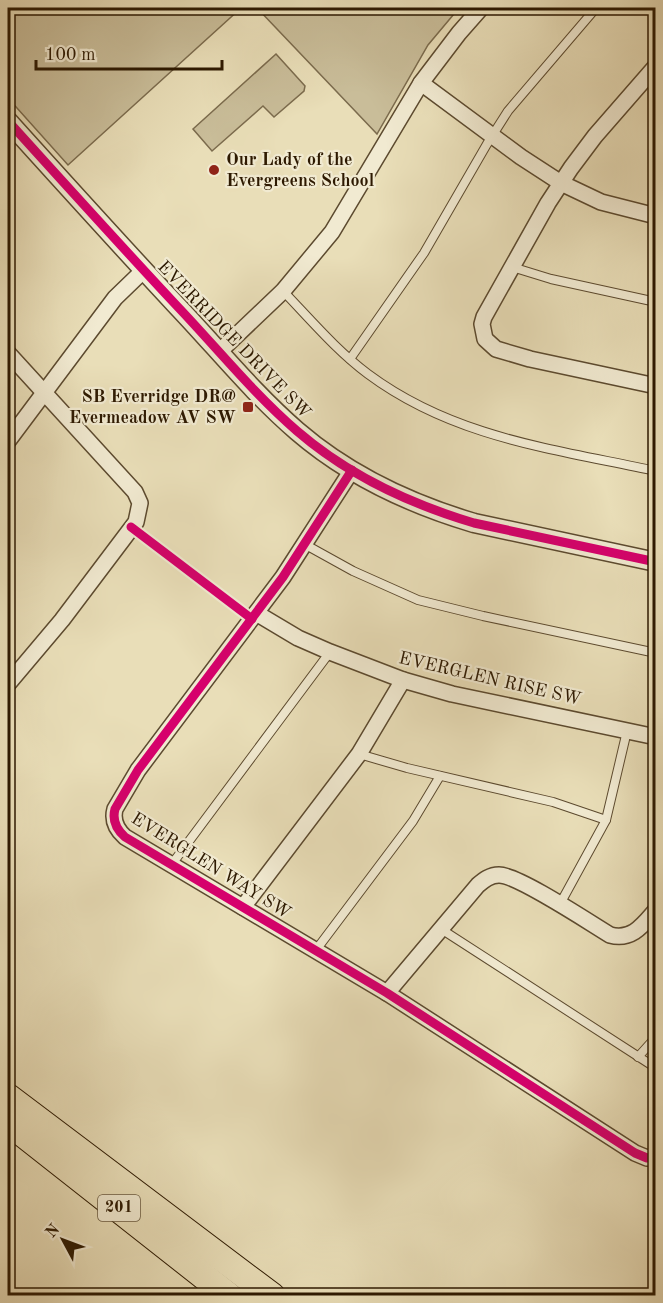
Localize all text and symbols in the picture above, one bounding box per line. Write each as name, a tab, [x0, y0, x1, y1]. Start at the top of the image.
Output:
scale bar	[36, 33, 222, 71]
text: 100 m	[45, 46, 96, 64]
place label: Our Lady of the Evergreens School	[226, 151, 375, 190]
marker: Our Lady of the Evergreens School	[207, 163, 221, 177]
street label: EVERRIDGE DRIVE SW	[154, 258, 314, 422]
place label: SB Everridge DR@ Evermeadow AV SW	[69, 388, 237, 427]
marker: SB Everridge DR@ Evermeadow AV SW	[241, 400, 255, 414]
street label: EVERGLEN RISE SW	[397, 649, 583, 709]
street label: EVERGLEN WAY SW	[128, 809, 294, 923]
road number: 201	[98, 1195, 140, 1221]
north arrow	[33, 1210, 93, 1270]
text: N	[43, 1221, 64, 1241]

